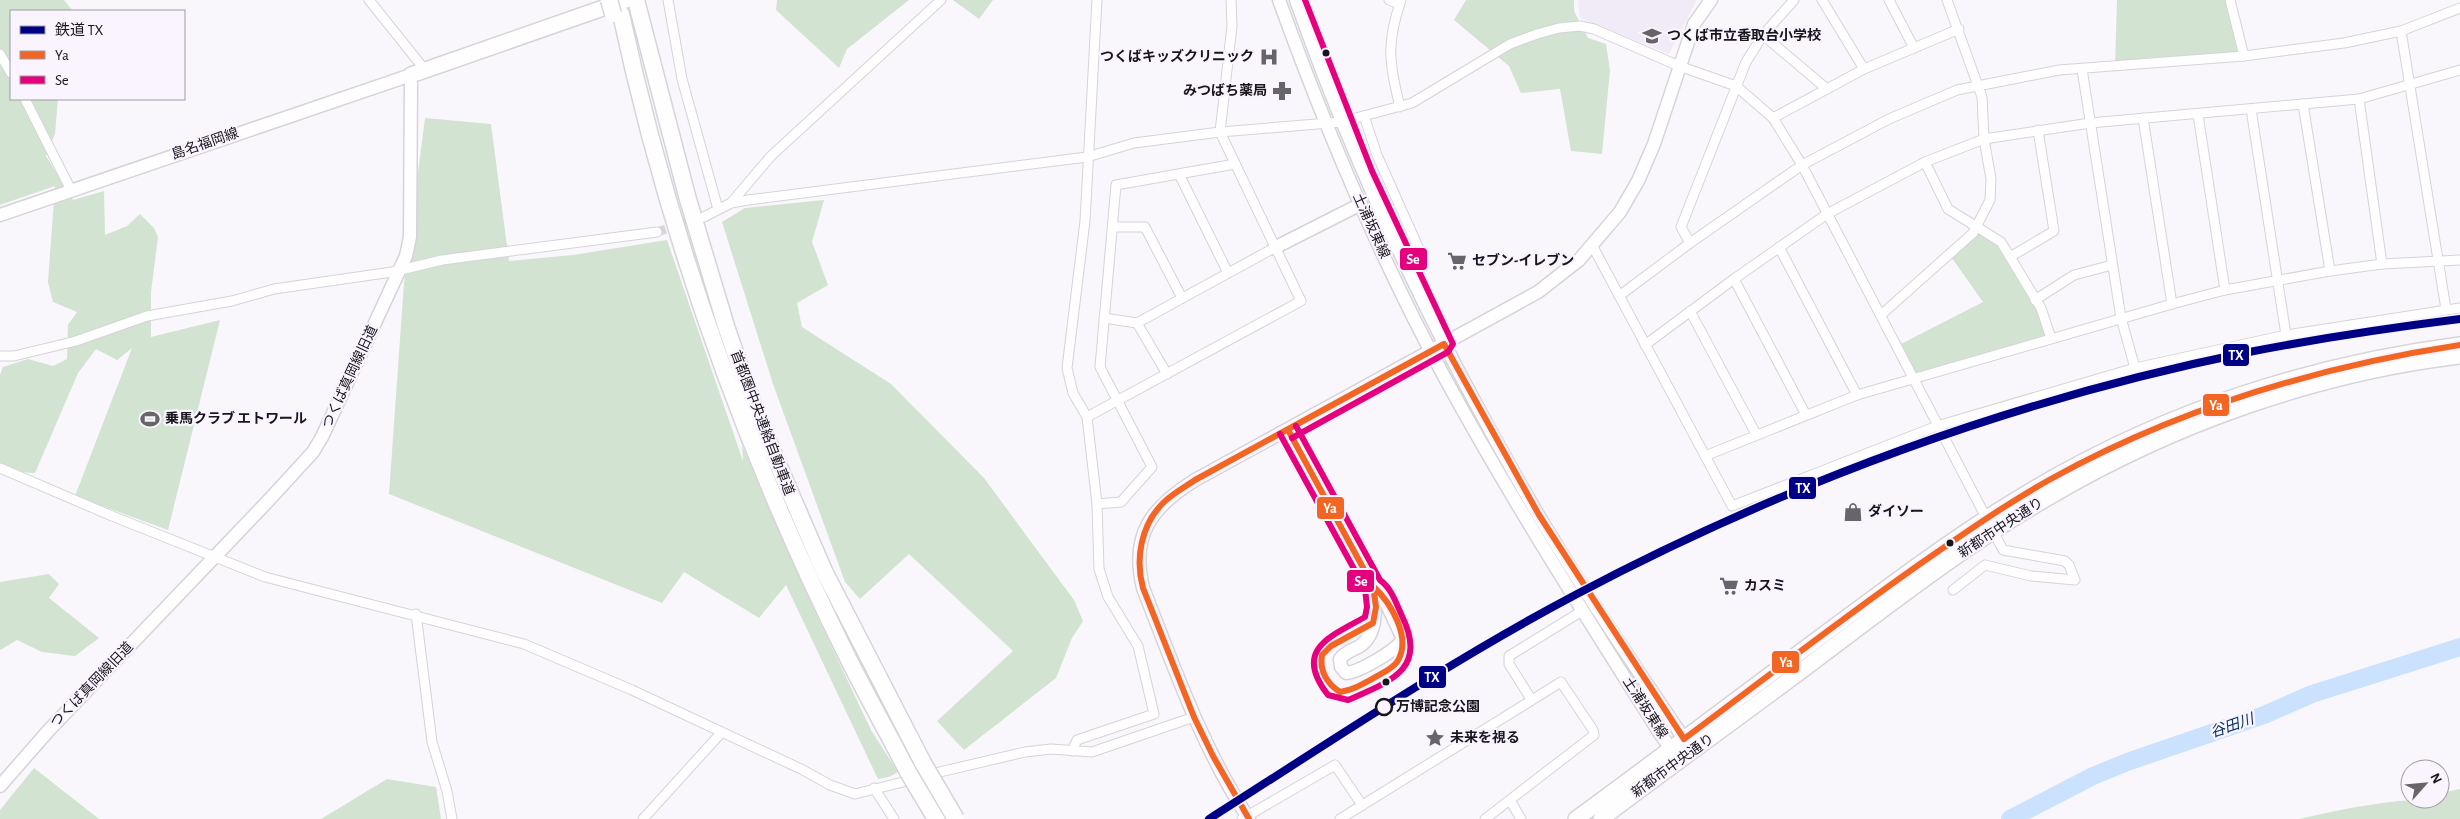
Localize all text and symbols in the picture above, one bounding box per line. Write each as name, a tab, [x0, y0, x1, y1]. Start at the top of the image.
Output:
legend	[10, 10, 185, 100]
text: 鉄道 TX	[55, 22, 104, 38]
school or university icon: つくば市立香取台小学校	[1641, 25, 1663, 47]
place label: つくば市立香取台小学校	[1667, 28, 1821, 43]
hospital icon: つくばキッズクリニック	[1258, 46, 1280, 68]
text: Ya	[55, 48, 69, 63]
place label: つくばキッズクリニック	[1100, 48, 1254, 64]
unlabelled marker	[1321, 48, 1331, 58]
text: Se	[55, 73, 69, 88]
pharmacy icon: みつばち薬局	[1271, 80, 1293, 102]
place label: みつばち薬局	[1183, 83, 1267, 98]
street label: 島名福岡線	[169, 125, 240, 162]
street label: 土浦坂東線	[1350, 191, 1393, 261]
line badge: Se	[1399, 247, 1428, 271]
supermarket icon: セブン-イレブン	[1446, 250, 1468, 272]
place label: セブン-イレブン	[1472, 252, 1574, 268]
text: Se	[1406, 253, 1420, 267]
street label: つくば真岡線旧道	[319, 323, 380, 431]
line badge: TX	[2222, 343, 2250, 367]
street label: 首都圏中央連絡自動車道	[728, 348, 797, 497]
text: TX	[2228, 349, 2244, 363]
line badge: Ya	[2202, 393, 2230, 417]
text: Ya	[2209, 399, 2223, 413]
sports icon: 乗馬クラブ エトワール	[139, 408, 161, 430]
place label: 乗馬クラブ エトワール	[165, 410, 307, 426]
line badge: TX	[1788, 476, 1817, 500]
text: TX	[1795, 482, 1811, 496]
street label: 新都市中央通り	[1956, 495, 2046, 561]
line badge: Ya	[1316, 496, 1345, 520]
shop icon: ダイソー	[1842, 501, 1864, 523]
text: Ya	[1323, 502, 1337, 516]
place label: ダイソー	[1868, 503, 1924, 519]
unlabelled marker	[1945, 538, 1955, 548]
line badge: Se	[1346, 569, 1375, 593]
text: Se	[1354, 575, 1368, 589]
supermarket icon: カスミ	[1718, 575, 1740, 597]
place label: カスミ	[1744, 579, 1786, 593]
street label: つくば真岡線旧道	[47, 639, 136, 730]
line badge: Ya	[1771, 650, 1800, 674]
text: Ya	[1779, 656, 1793, 670]
line badge: TX	[1418, 665, 1447, 689]
text: TX	[1424, 671, 1440, 685]
street label: 土浦坂東線	[1620, 674, 1671, 741]
unlabelled marker	[1381, 677, 1391, 687]
marker: 万博記念公園	[1375, 698, 1393, 716]
place label: 万博記念公園	[1396, 698, 1480, 714]
water label: 谷田川	[2208, 710, 2258, 740]
place icon: 未来を視る	[1424, 727, 1446, 749]
place label: 未来を視る	[1450, 730, 1520, 745]
street label: 新都市中央通り	[1629, 731, 1717, 800]
north arrow	[2400, 759, 2450, 809]
text: N	[2427, 771, 2444, 786]

